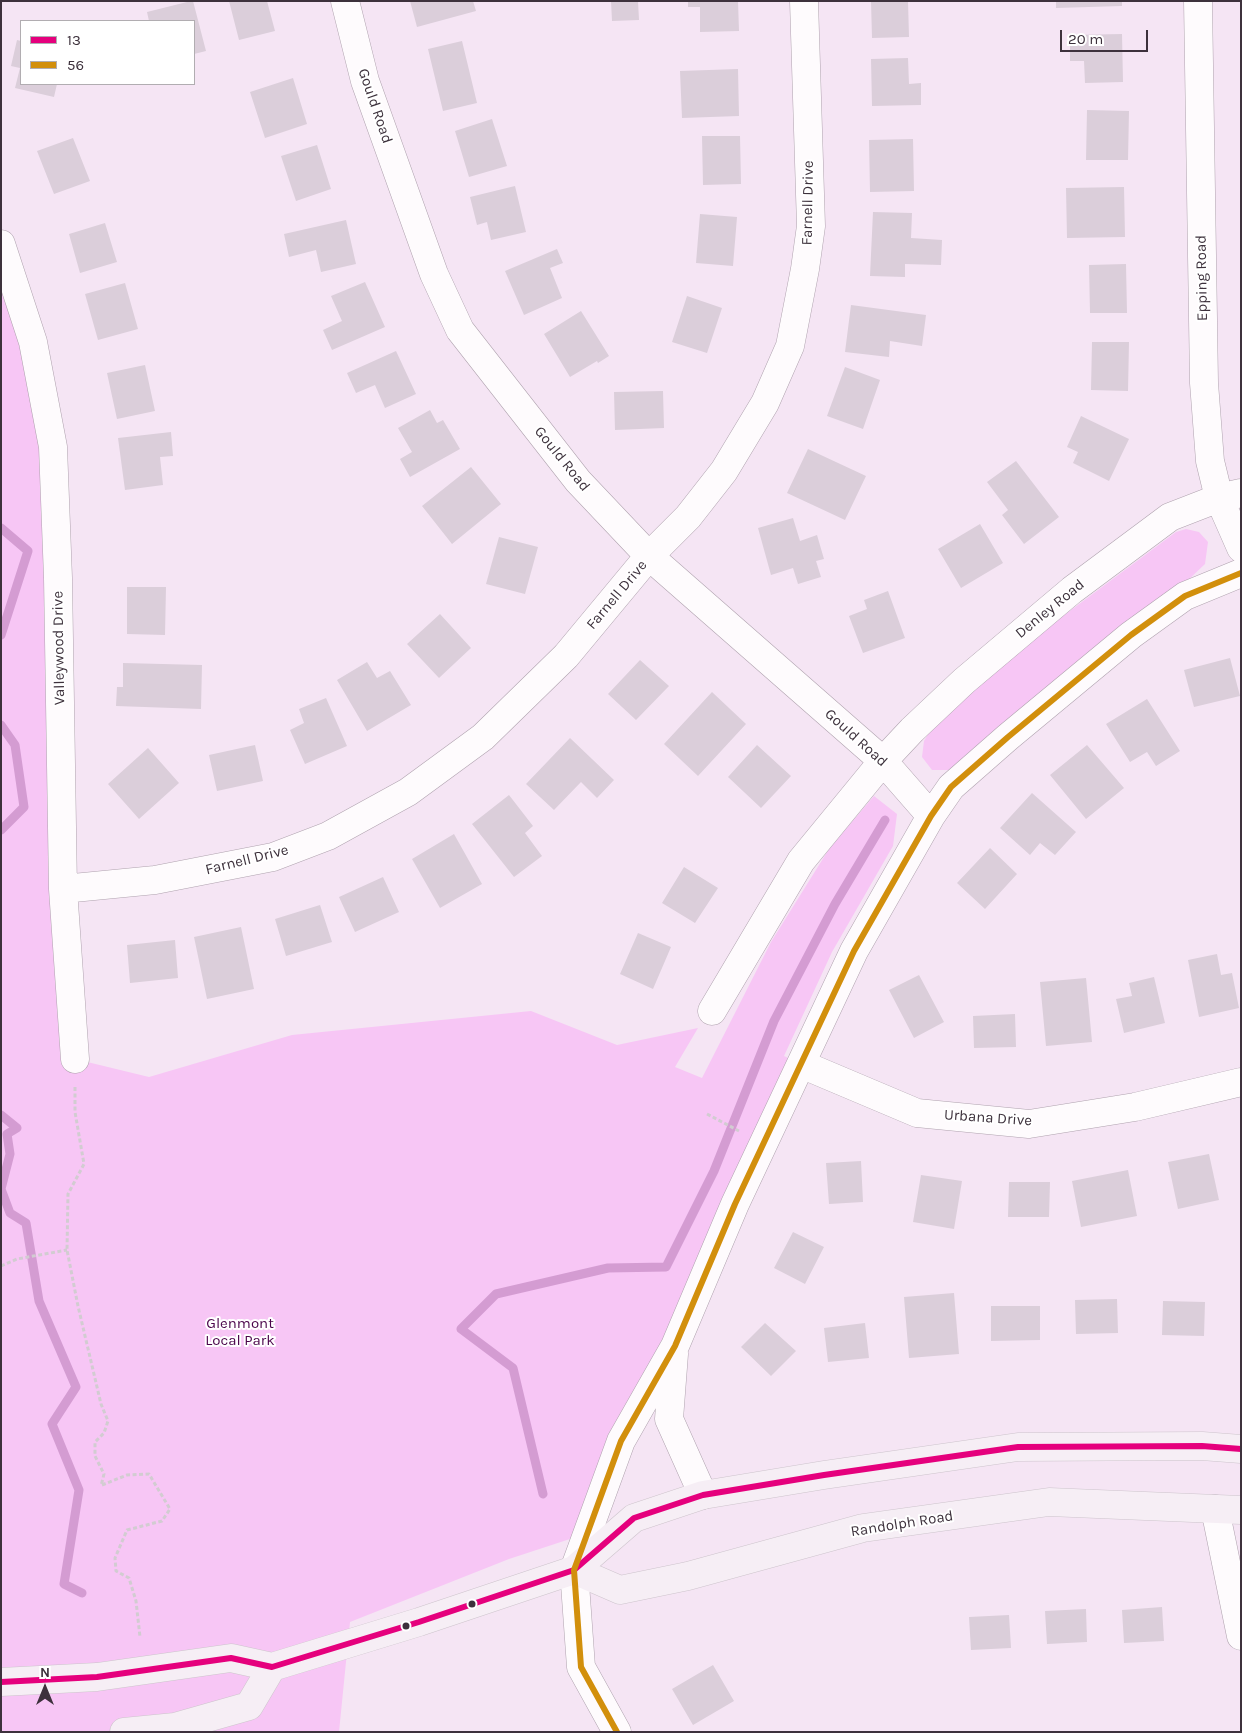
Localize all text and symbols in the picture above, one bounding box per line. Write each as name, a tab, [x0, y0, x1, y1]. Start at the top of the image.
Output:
legend	[20, 20, 195, 85]
scale bar	[1062, 20, 1150, 52]
text: 20 m	[1068, 30, 1103, 48]
text: 13	[67, 31, 81, 49]
text: 56	[67, 56, 84, 74]
street label: Gould Road	[354, 66, 396, 146]
street label: Farnell Drive	[798, 160, 818, 246]
street label: Epping Road	[1192, 235, 1212, 321]
street label: Gould Road	[530, 423, 594, 495]
street label: Farnell Drive	[583, 557, 651, 633]
street label: Denley Road	[1012, 576, 1088, 642]
street label: Valleywood Drive	[49, 591, 69, 705]
street label: Gould Road	[821, 705, 891, 771]
street label: Farnell Drive	[204, 841, 290, 879]
street label: Urbana Drive	[943, 1106, 1033, 1130]
park label: Glenmont Local Park	[205, 1315, 275, 1350]
street label: Randolph Road	[849, 1507, 955, 1541]
unlabelled marker	[467, 1599, 477, 1609]
unlabelled marker	[401, 1621, 411, 1631]
north arrow	[20, 1663, 70, 1713]
text: N	[40, 1664, 50, 1681]

